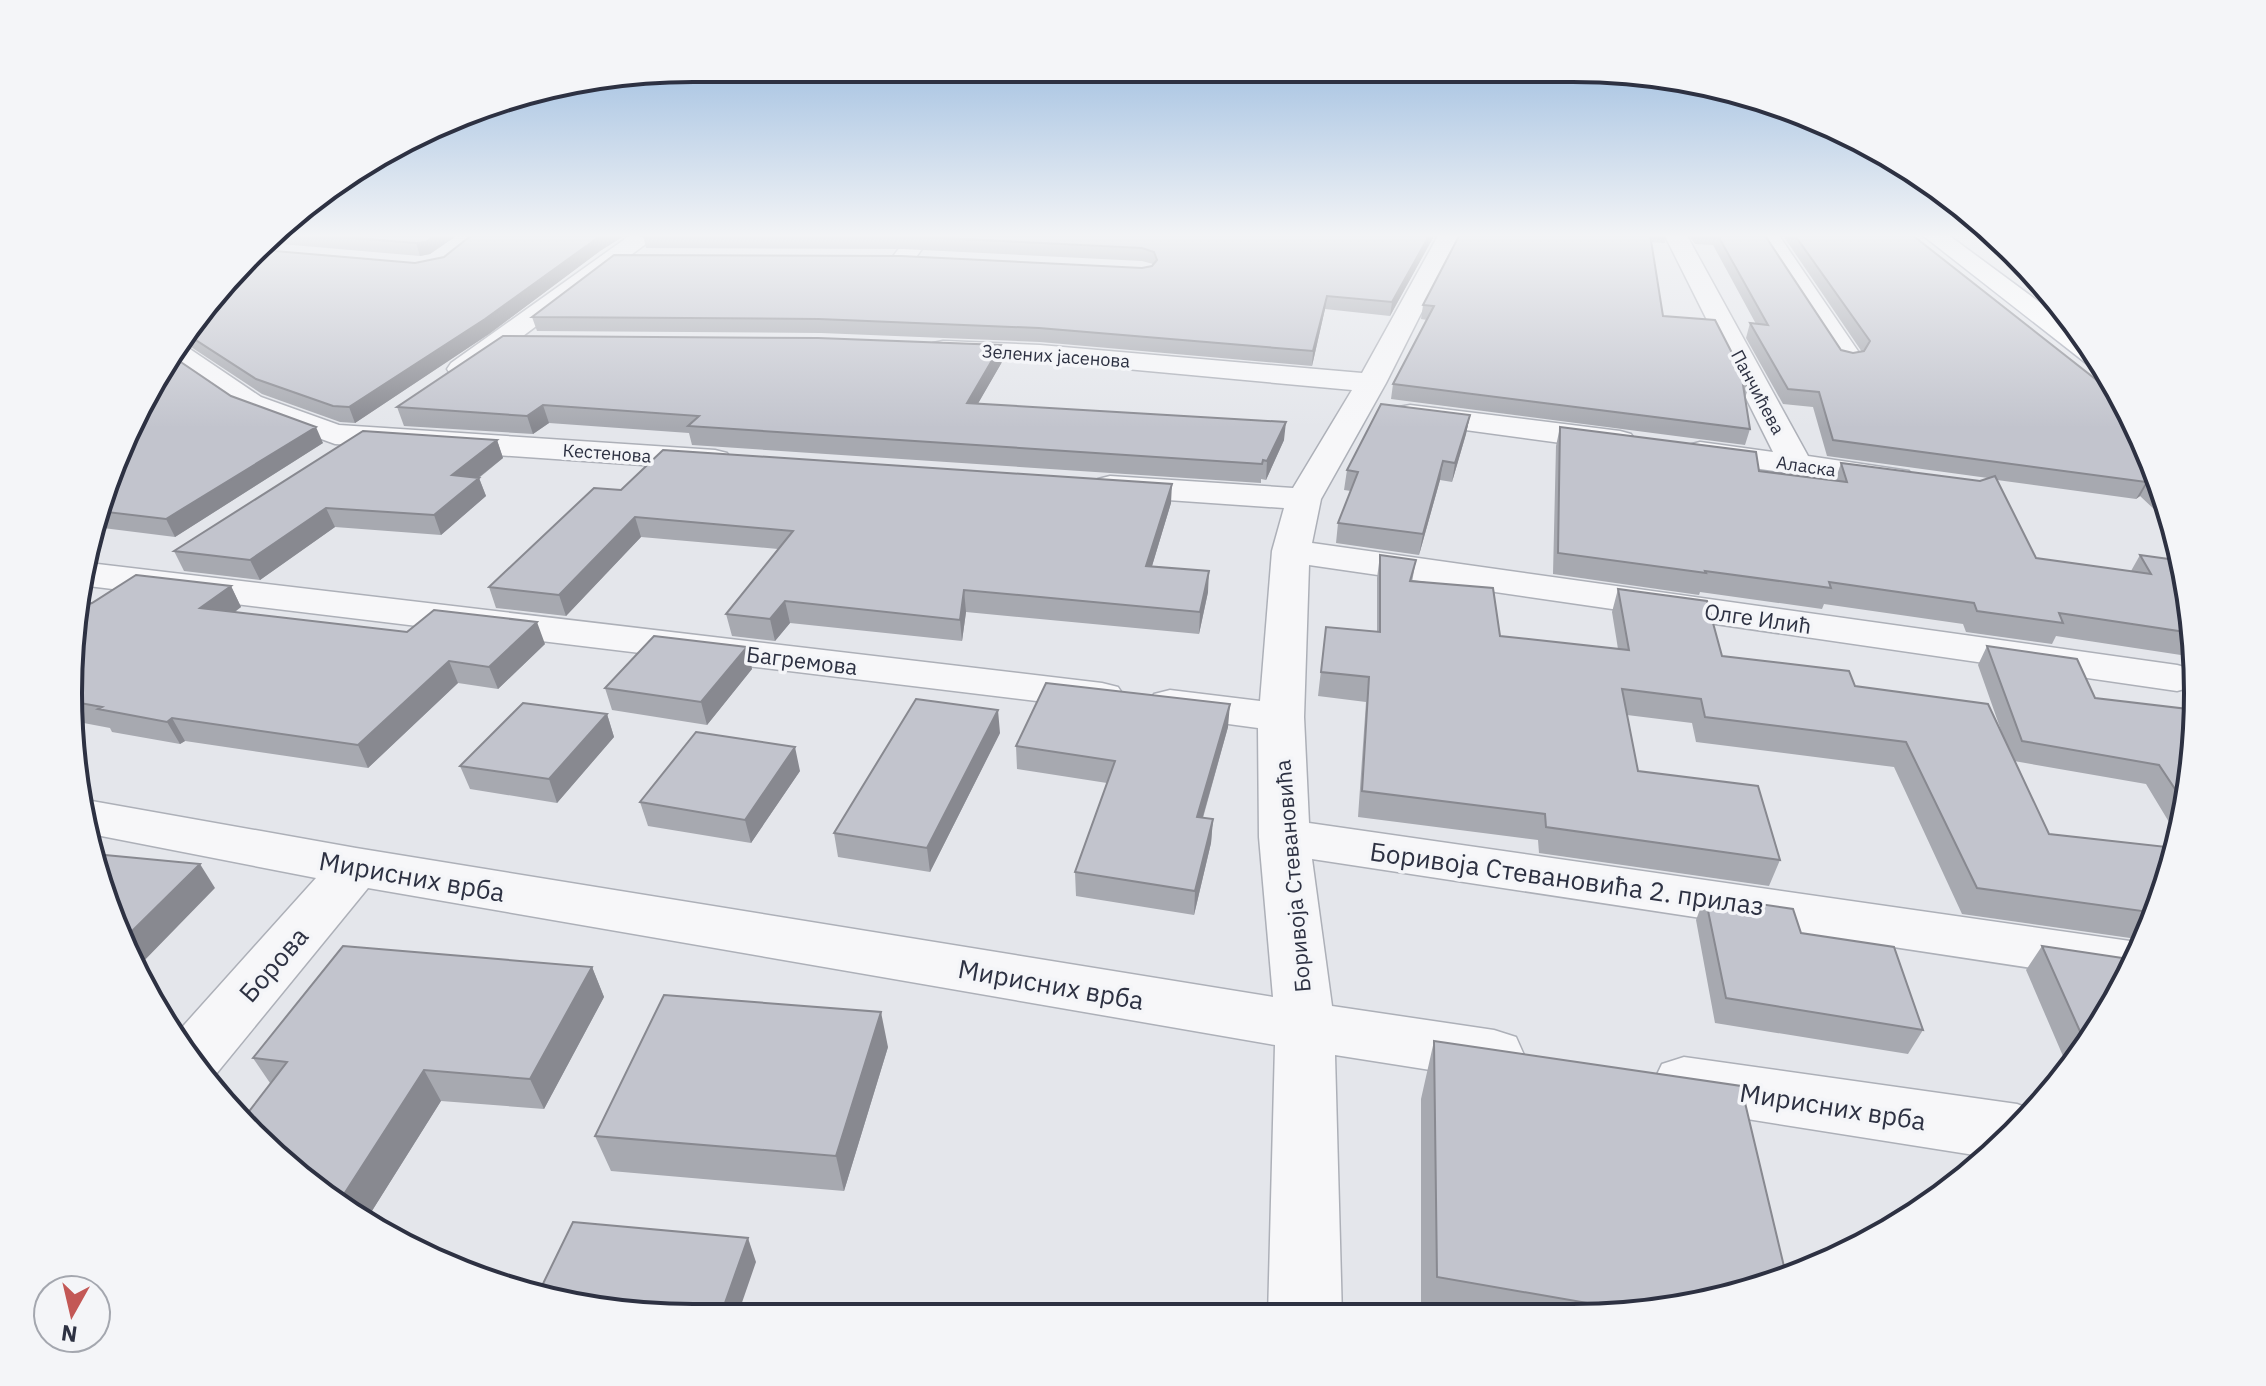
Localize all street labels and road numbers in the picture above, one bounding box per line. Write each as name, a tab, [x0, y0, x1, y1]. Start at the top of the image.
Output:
street label: Зелених јасенова	[981, 339, 1131, 373]
street label: Панчићева	[1726, 346, 1790, 439]
street label: Кестенова	[562, 438, 652, 468]
street label: Аласка	[1775, 450, 1838, 482]
street label: Олге Илић	[1703, 596, 1813, 640]
street label: Багремова	[745, 639, 859, 681]
street label: Боривоја Стевановића	[1267, 758, 1317, 994]
street label: Боривоја Стевановића 2. прилаз	[1368, 833, 1766, 923]
street label: Мирисних врба	[316, 843, 508, 909]
street label: Борова	[231, 919, 315, 1009]
street label: Мирисних врба	[955, 951, 1147, 1017]
street label: Мирисних врба	[1737, 1075, 1929, 1138]

